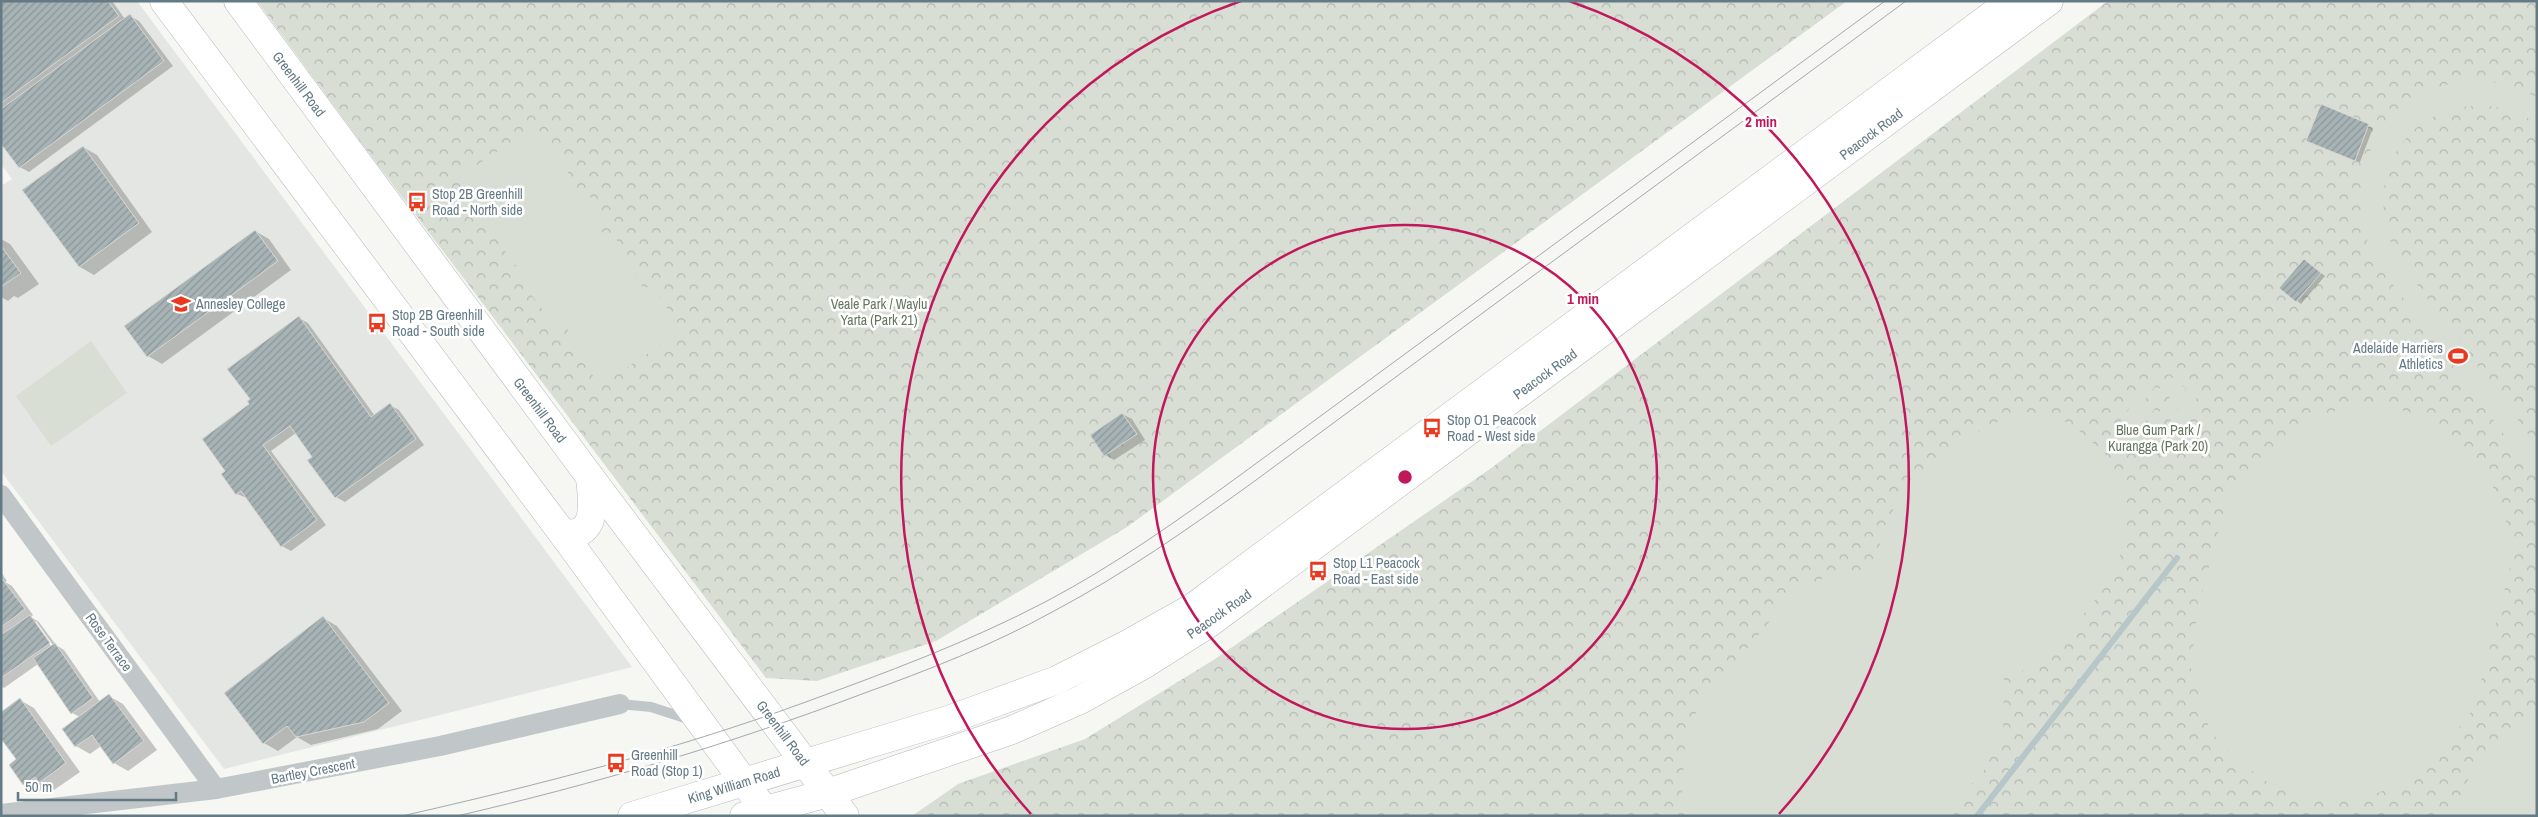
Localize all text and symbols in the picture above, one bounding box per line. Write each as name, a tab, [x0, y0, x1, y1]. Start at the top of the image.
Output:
street label: Greenhill Road	[269, 48, 329, 120]
street label: Peacock Road	[1836, 104, 1906, 164]
text: 2 min	[1745, 111, 1777, 132]
place label: Stop 2B Greenhill Road - North side	[432, 185, 523, 219]
bus stop icon: Stop 2B Greenhill Road - North side	[406, 191, 428, 213]
text: 1 min	[1567, 288, 1599, 309]
school or university icon: Annesley College	[170, 293, 192, 315]
place label: Annesley College	[195, 295, 285, 313]
park label: Veale Park / Waylu Yarta (Park 21)	[831, 295, 927, 329]
place label: Stop 2B Greenhill Road - South side	[392, 306, 485, 340]
bus stop icon: Stop 2B Greenhill Road - South side	[366, 312, 388, 334]
place label: Adelaide Harriers Athletics	[2352, 339, 2443, 373]
street label: Peacock Road	[1510, 345, 1580, 403]
sports icon: Adelaide Harriers Athletics	[2447, 345, 2469, 367]
street label: Greenhill Road	[510, 374, 570, 446]
place label: Stop O1 Peacock Road - West side	[1447, 411, 1537, 445]
bus stop icon: Stop O1 Peacock Road - West side	[1421, 417, 1443, 439]
park label: Blue Gum Park / Kurangga (Park 20)	[2108, 421, 2208, 455]
centre of rings	[1396, 468, 1414, 486]
place label: Stop L1 Peacock Road - East side	[1333, 554, 1420, 588]
bus stop icon: Stop L1 Peacock Road - East side	[1307, 560, 1329, 582]
street label: Peacock Road	[1183, 585, 1255, 643]
street label: Rose Terrace	[82, 609, 136, 675]
street label: Greenhill Road	[753, 697, 813, 769]
place label: Greenhill Road (Stop 1)	[631, 746, 703, 780]
bus stop icon: Greenhill Road (Stop 1)	[605, 752, 627, 774]
street label: Bartley Crescent	[270, 754, 356, 788]
street label: King William Road	[686, 762, 782, 808]
scale bar	[18, 770, 175, 802]
text: 50 m	[25, 776, 52, 797]

